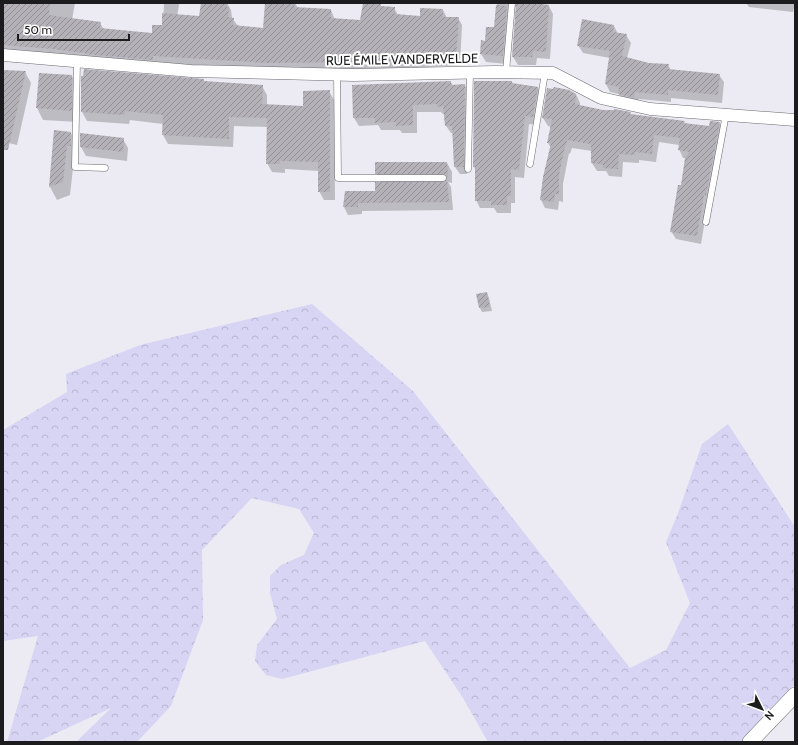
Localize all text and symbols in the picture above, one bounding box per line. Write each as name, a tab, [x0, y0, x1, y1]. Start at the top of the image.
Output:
scale bar	[18, 16, 129, 42]
text: 50 m	[24, 22, 52, 37]
street label: RUE ÉMILE VANDERVELDE	[326, 49, 478, 68]
north arrow	[742, 689, 782, 729]
text: N	[762, 708, 777, 723]

